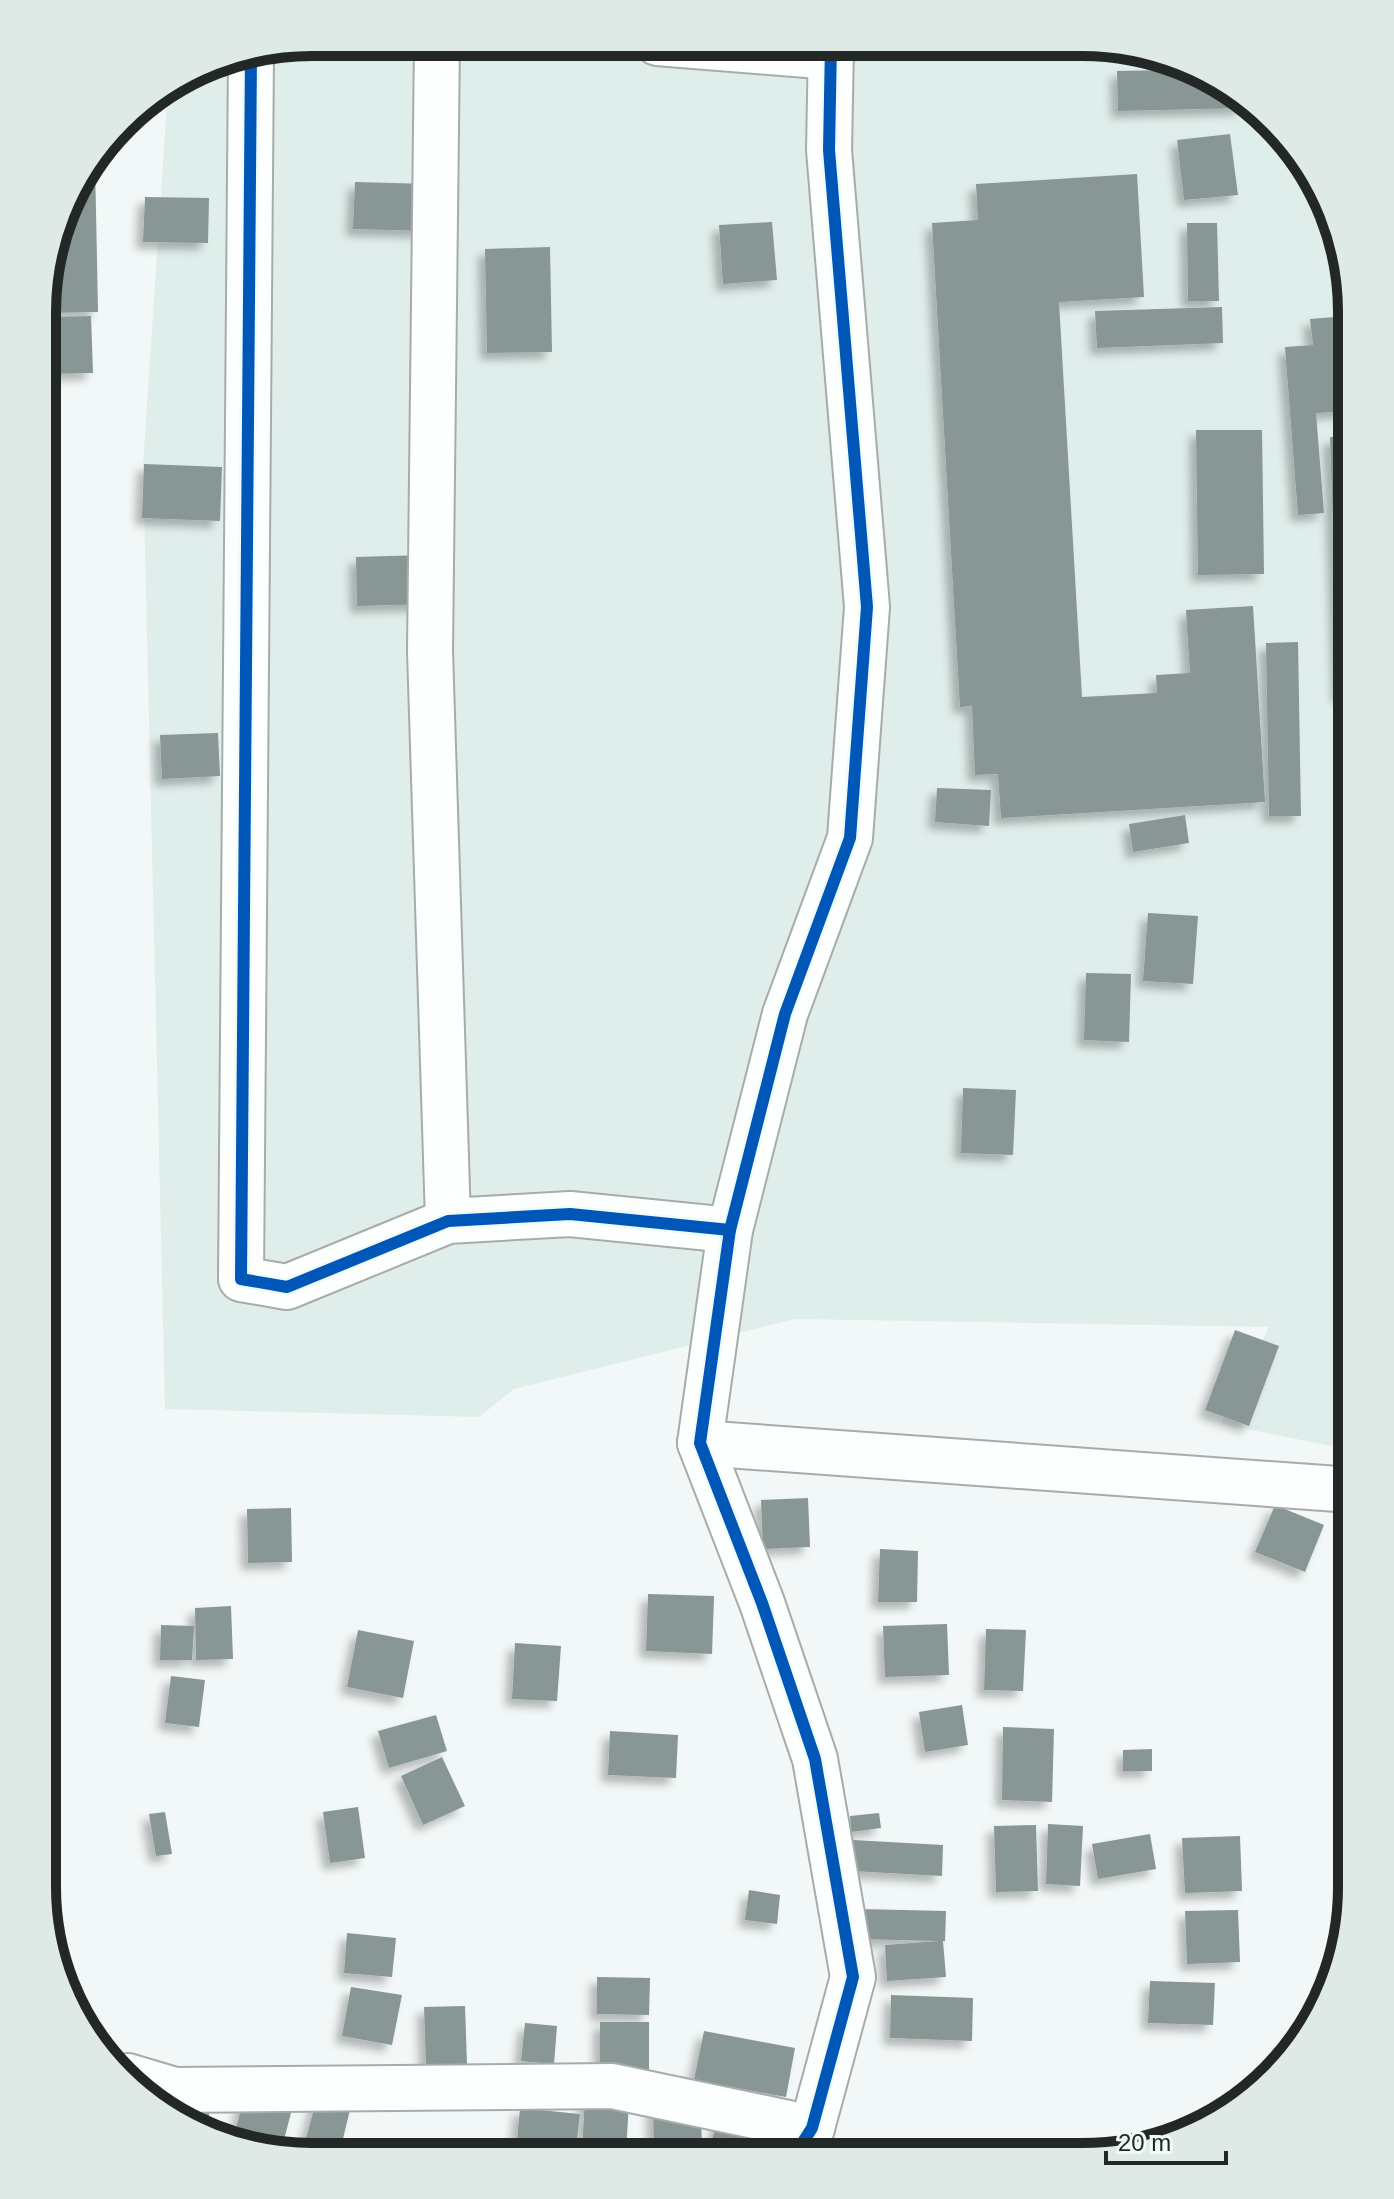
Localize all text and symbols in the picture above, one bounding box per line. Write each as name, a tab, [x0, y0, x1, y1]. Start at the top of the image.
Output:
scale bar	[1106, 2115, 1226, 2165]
text: 20 m	[1118, 2129, 1171, 2156]

